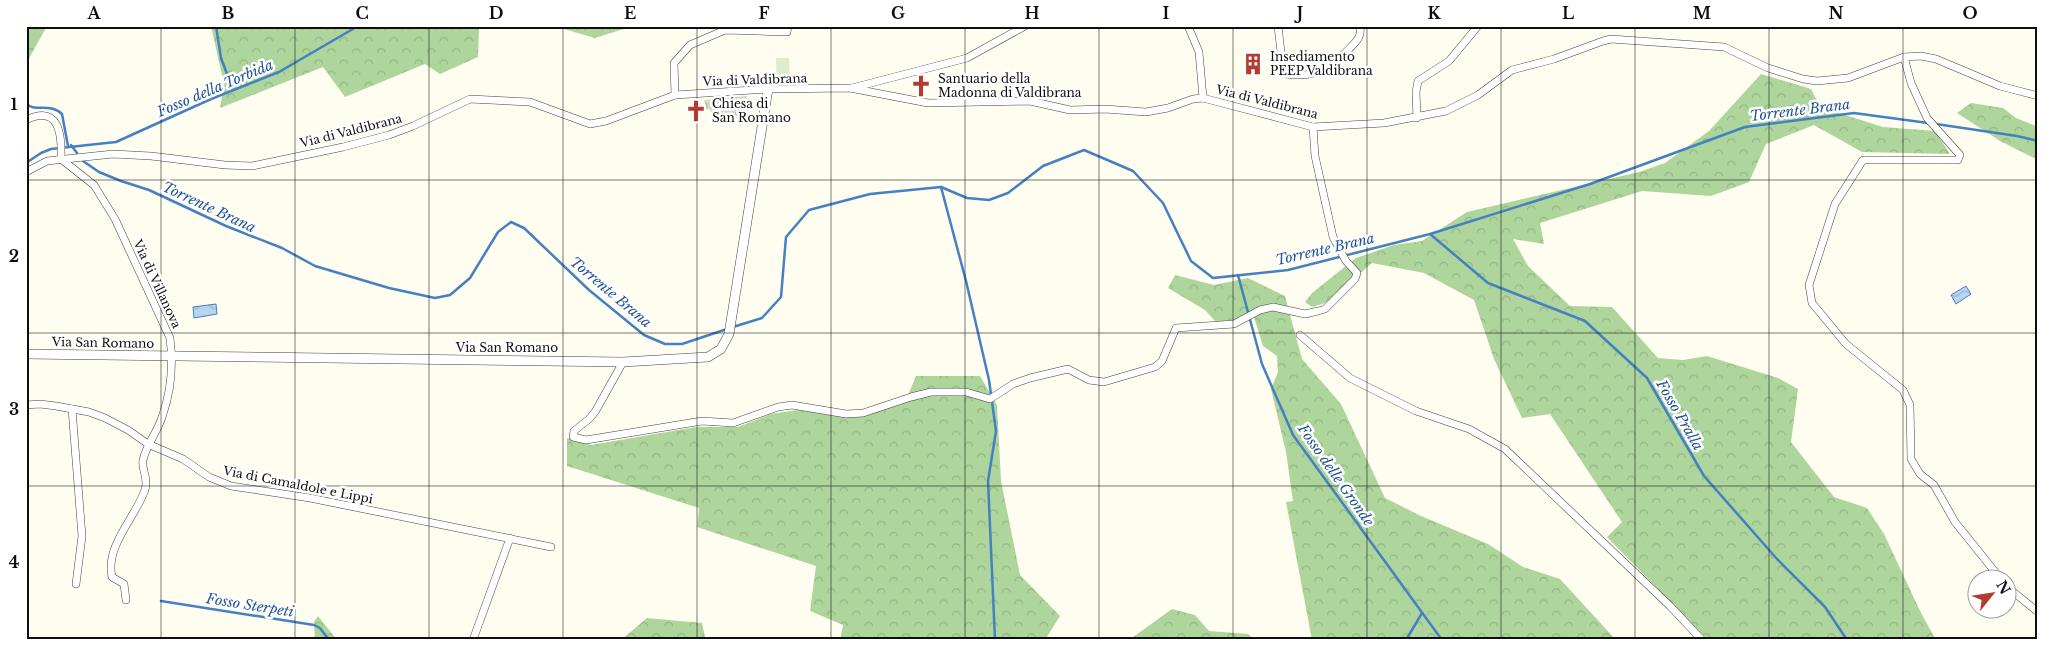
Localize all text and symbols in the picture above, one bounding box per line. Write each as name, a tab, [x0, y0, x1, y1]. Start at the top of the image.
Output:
text: A	[87, 3, 102, 23]
text: B	[222, 3, 235, 23]
text: C	[355, 3, 369, 23]
text: D	[489, 3, 503, 23]
text: E	[624, 3, 636, 23]
text: F	[758, 3, 770, 23]
text: G	[891, 3, 905, 23]
text: H	[1024, 3, 1040, 23]
text: I	[1163, 3, 1170, 23]
text: J	[1294, 3, 1303, 23]
text: K	[1427, 3, 1441, 23]
text: L	[1562, 3, 1574, 23]
text: M	[1693, 3, 1711, 23]
text: N	[1828, 3, 1844, 23]
text: O	[1962, 3, 1978, 23]
place label: Insediamento PEEP Valdibrana	[1270, 49, 1373, 78]
building icon: Insediamento PEEP Valdibrana	[1240, 51, 1266, 77]
water label: Fosso della Torbida	[153, 55, 276, 121]
street label: Via di Valdibrana	[701, 70, 808, 89]
place label: Santuario della Madonna di Valdibrana	[938, 71, 1082, 100]
church icon: Santuario della Madonna di Valdibrana	[908, 73, 934, 99]
street label: Via di Valdibrana	[1214, 81, 1320, 122]
text: 1	[11, 94, 18, 114]
water label: Torrente Brana	[1749, 95, 1851, 125]
place label: Chiesa di San Romano	[712, 96, 791, 125]
church icon: Chiesa di San Romano	[683, 98, 709, 124]
street label: Via di Valdibrana	[297, 110, 404, 151]
water label: Torrente Brana	[159, 178, 259, 236]
water label: Torrente Brana	[1274, 229, 1376, 269]
street label: Via di Villanova	[130, 236, 185, 331]
text: 2	[9, 246, 19, 266]
water label: Torrente Brana	[567, 253, 655, 331]
street label: Via San Romano	[51, 334, 154, 351]
street label: Via San Romano	[455, 340, 558, 355]
water label: Fosso Pralla	[1652, 376, 1707, 453]
text: 3	[9, 399, 19, 419]
water label: Fosso delle Gronde	[1294, 420, 1378, 530]
street label: Via di Camaldole e Lippi	[221, 462, 374, 506]
text: 4	[9, 552, 19, 572]
north arrow	[1966, 568, 2016, 618]
text: N	[1992, 577, 2014, 598]
water label: Fosso Sterpeti	[204, 589, 295, 621]

